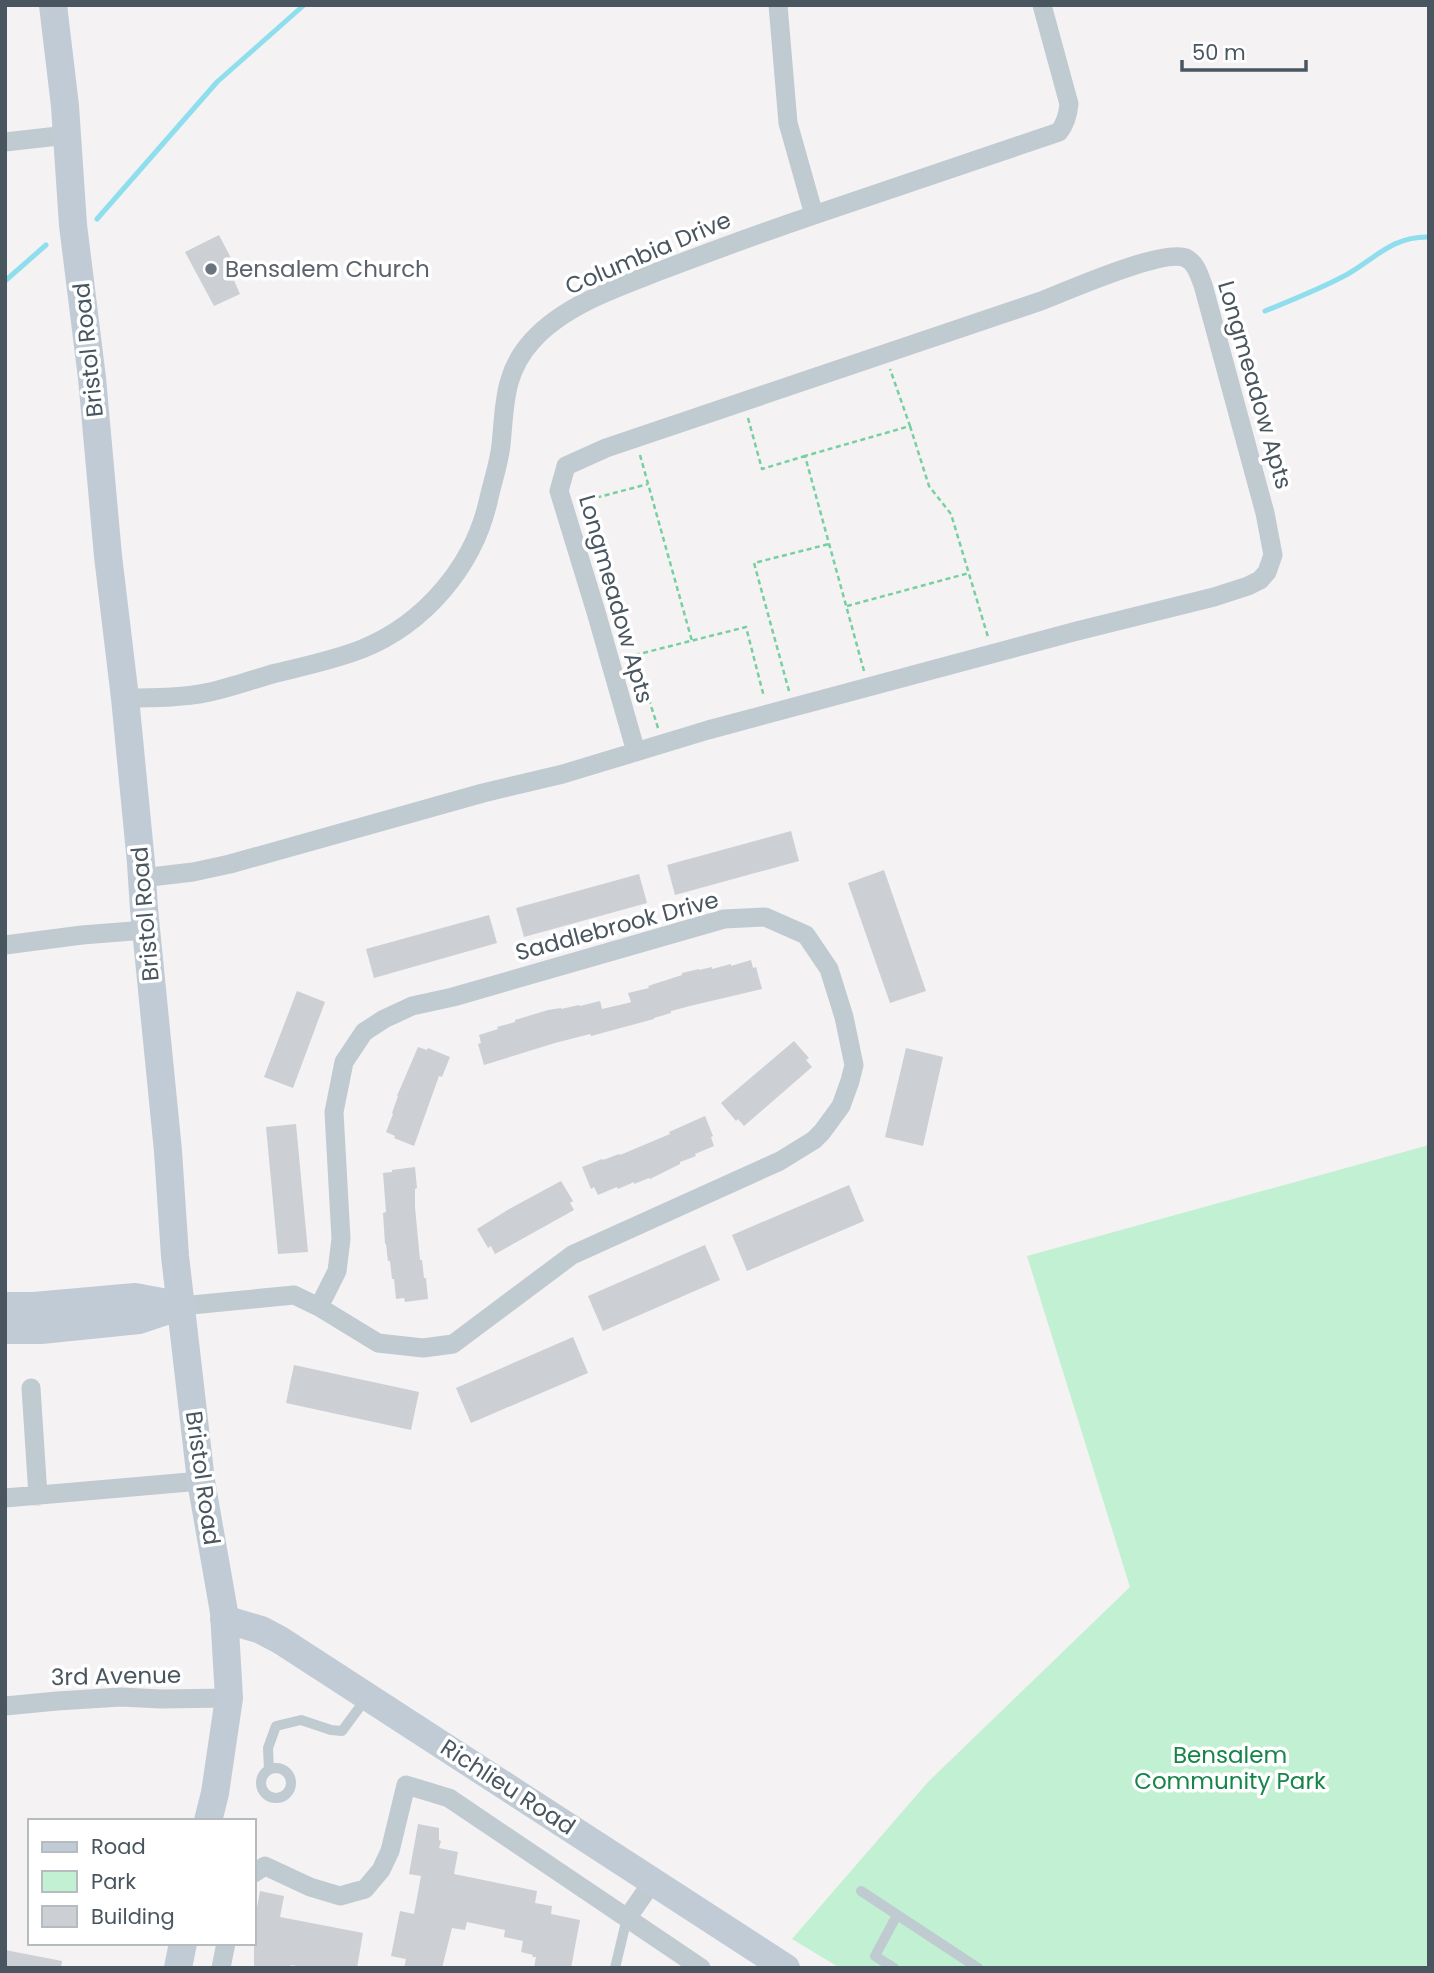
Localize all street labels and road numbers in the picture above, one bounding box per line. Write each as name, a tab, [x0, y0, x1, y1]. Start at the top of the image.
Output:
street label: Columbia Drive	[560, 204, 736, 302]
street label: Longmeadow Apts	[1210, 277, 1300, 493]
street label: Bristol Road	[65, 281, 111, 419]
street label: Longmeadow Apts	[571, 491, 661, 707]
street label: Bristol Road	[123, 845, 167, 983]
street label: Saddlebrook Drive	[512, 883, 722, 969]
street label: Bristol Road	[178, 1409, 228, 1547]
street label: 3rd Avenue	[51, 1659, 181, 1693]
street label: Richlieu Road	[434, 1731, 582, 1843]

